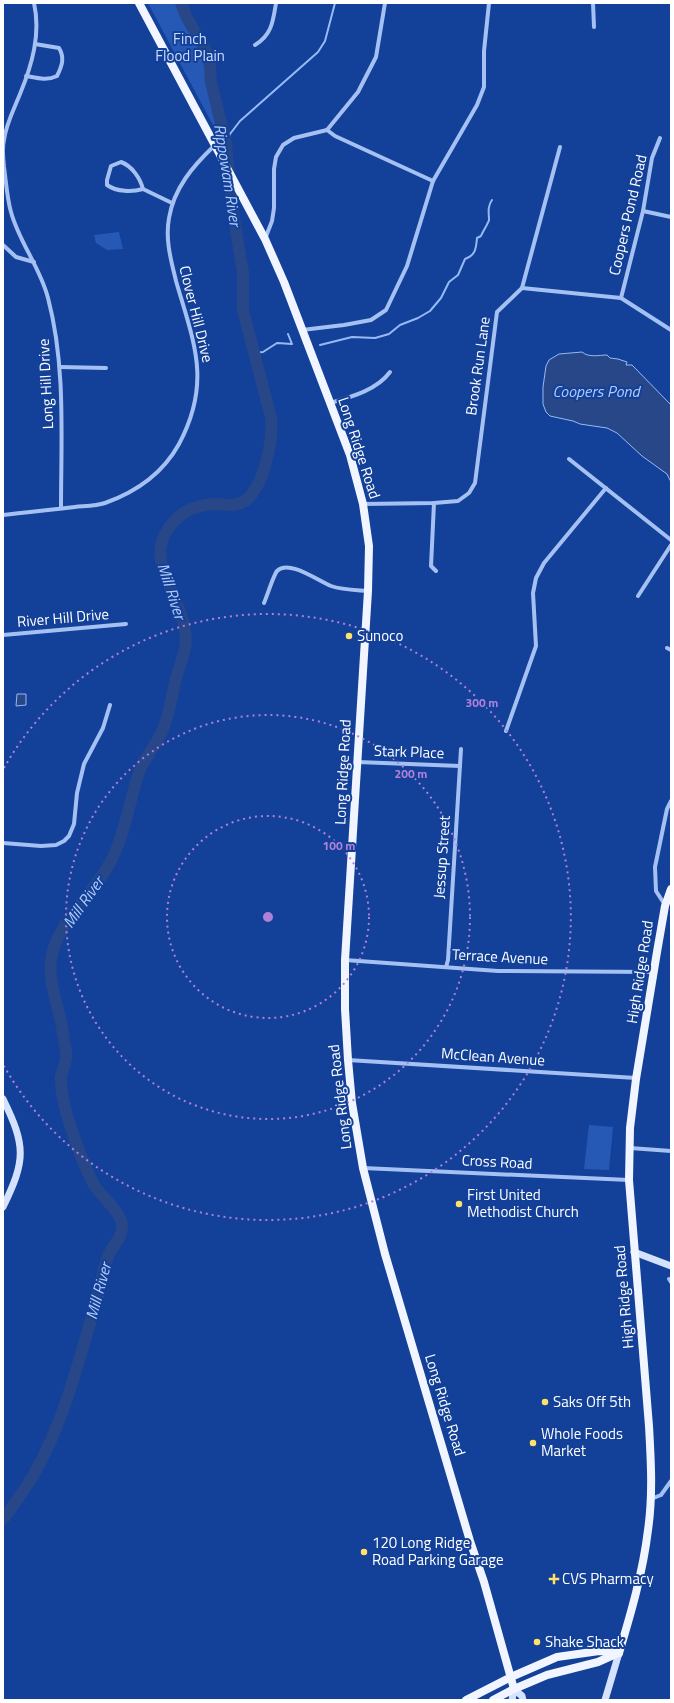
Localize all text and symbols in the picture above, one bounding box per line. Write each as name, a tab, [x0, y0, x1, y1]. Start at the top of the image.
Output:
park label: Finch Flood Plain	[155, 27, 225, 67]
water label: Rippowam River	[208, 122, 248, 230]
street label: Coopers Pond Road	[602, 152, 653, 278]
street label: Clover Hill Drive	[173, 263, 220, 365]
street label: Brook Run Lane	[459, 315, 496, 417]
street label: Long Hill Drive	[32, 338, 59, 430]
water label: Coopers Pond	[552, 379, 642, 403]
street label: Long Ridge Road	[332, 394, 387, 502]
water label: Mill River	[152, 560, 193, 624]
street label: River Hill Drive	[16, 602, 110, 633]
place label: Sunoco	[357, 624, 404, 647]
marker: Sunoco	[344, 631, 354, 641]
text: 300 m	[466, 693, 498, 712]
street label: Long Ridge Road	[328, 719, 357, 825]
street label: Stark Place	[373, 739, 445, 764]
text: 200 m	[395, 764, 427, 783]
street label: Jessup Street	[427, 814, 456, 899]
text: 100 m	[323, 836, 355, 855]
water label: Mill River	[57, 870, 111, 933]
centre of rings	[261, 910, 275, 924]
street label: High Ridge Road	[620, 919, 659, 1025]
street label: Terrace Avenue	[451, 942, 549, 971]
street label: McClean Avenue	[440, 1041, 546, 1072]
street label: Long Ridge Road	[322, 1043, 357, 1151]
street label: Cross Road	[461, 1148, 533, 1175]
place label: First United Methodist Church	[467, 1183, 579, 1223]
marker: First United Methodist Church	[454, 1199, 464, 1209]
street label: High Ridge Road	[608, 1244, 639, 1350]
water label: Mill River	[79, 1258, 118, 1322]
street label: Long Ridge Road	[419, 1351, 472, 1459]
place label: Saks Off 5th	[553, 1390, 631, 1413]
marker: Saks Off 5th	[540, 1397, 550, 1407]
place label: Whole Foods Market	[541, 1422, 623, 1462]
marker: Whole Foods Market	[528, 1438, 538, 1448]
place label: 120 Long Ridge Road Parking Garage	[372, 1531, 504, 1571]
marker: 120 Long Ridge Road Parking Garage	[359, 1547, 369, 1557]
place label: CVS Pharmacy	[562, 1567, 654, 1590]
marker: CVS Pharmacy	[549, 1574, 559, 1584]
place label: Shake Shack	[545, 1630, 624, 1653]
marker: Shake Shack	[532, 1637, 542, 1647]

